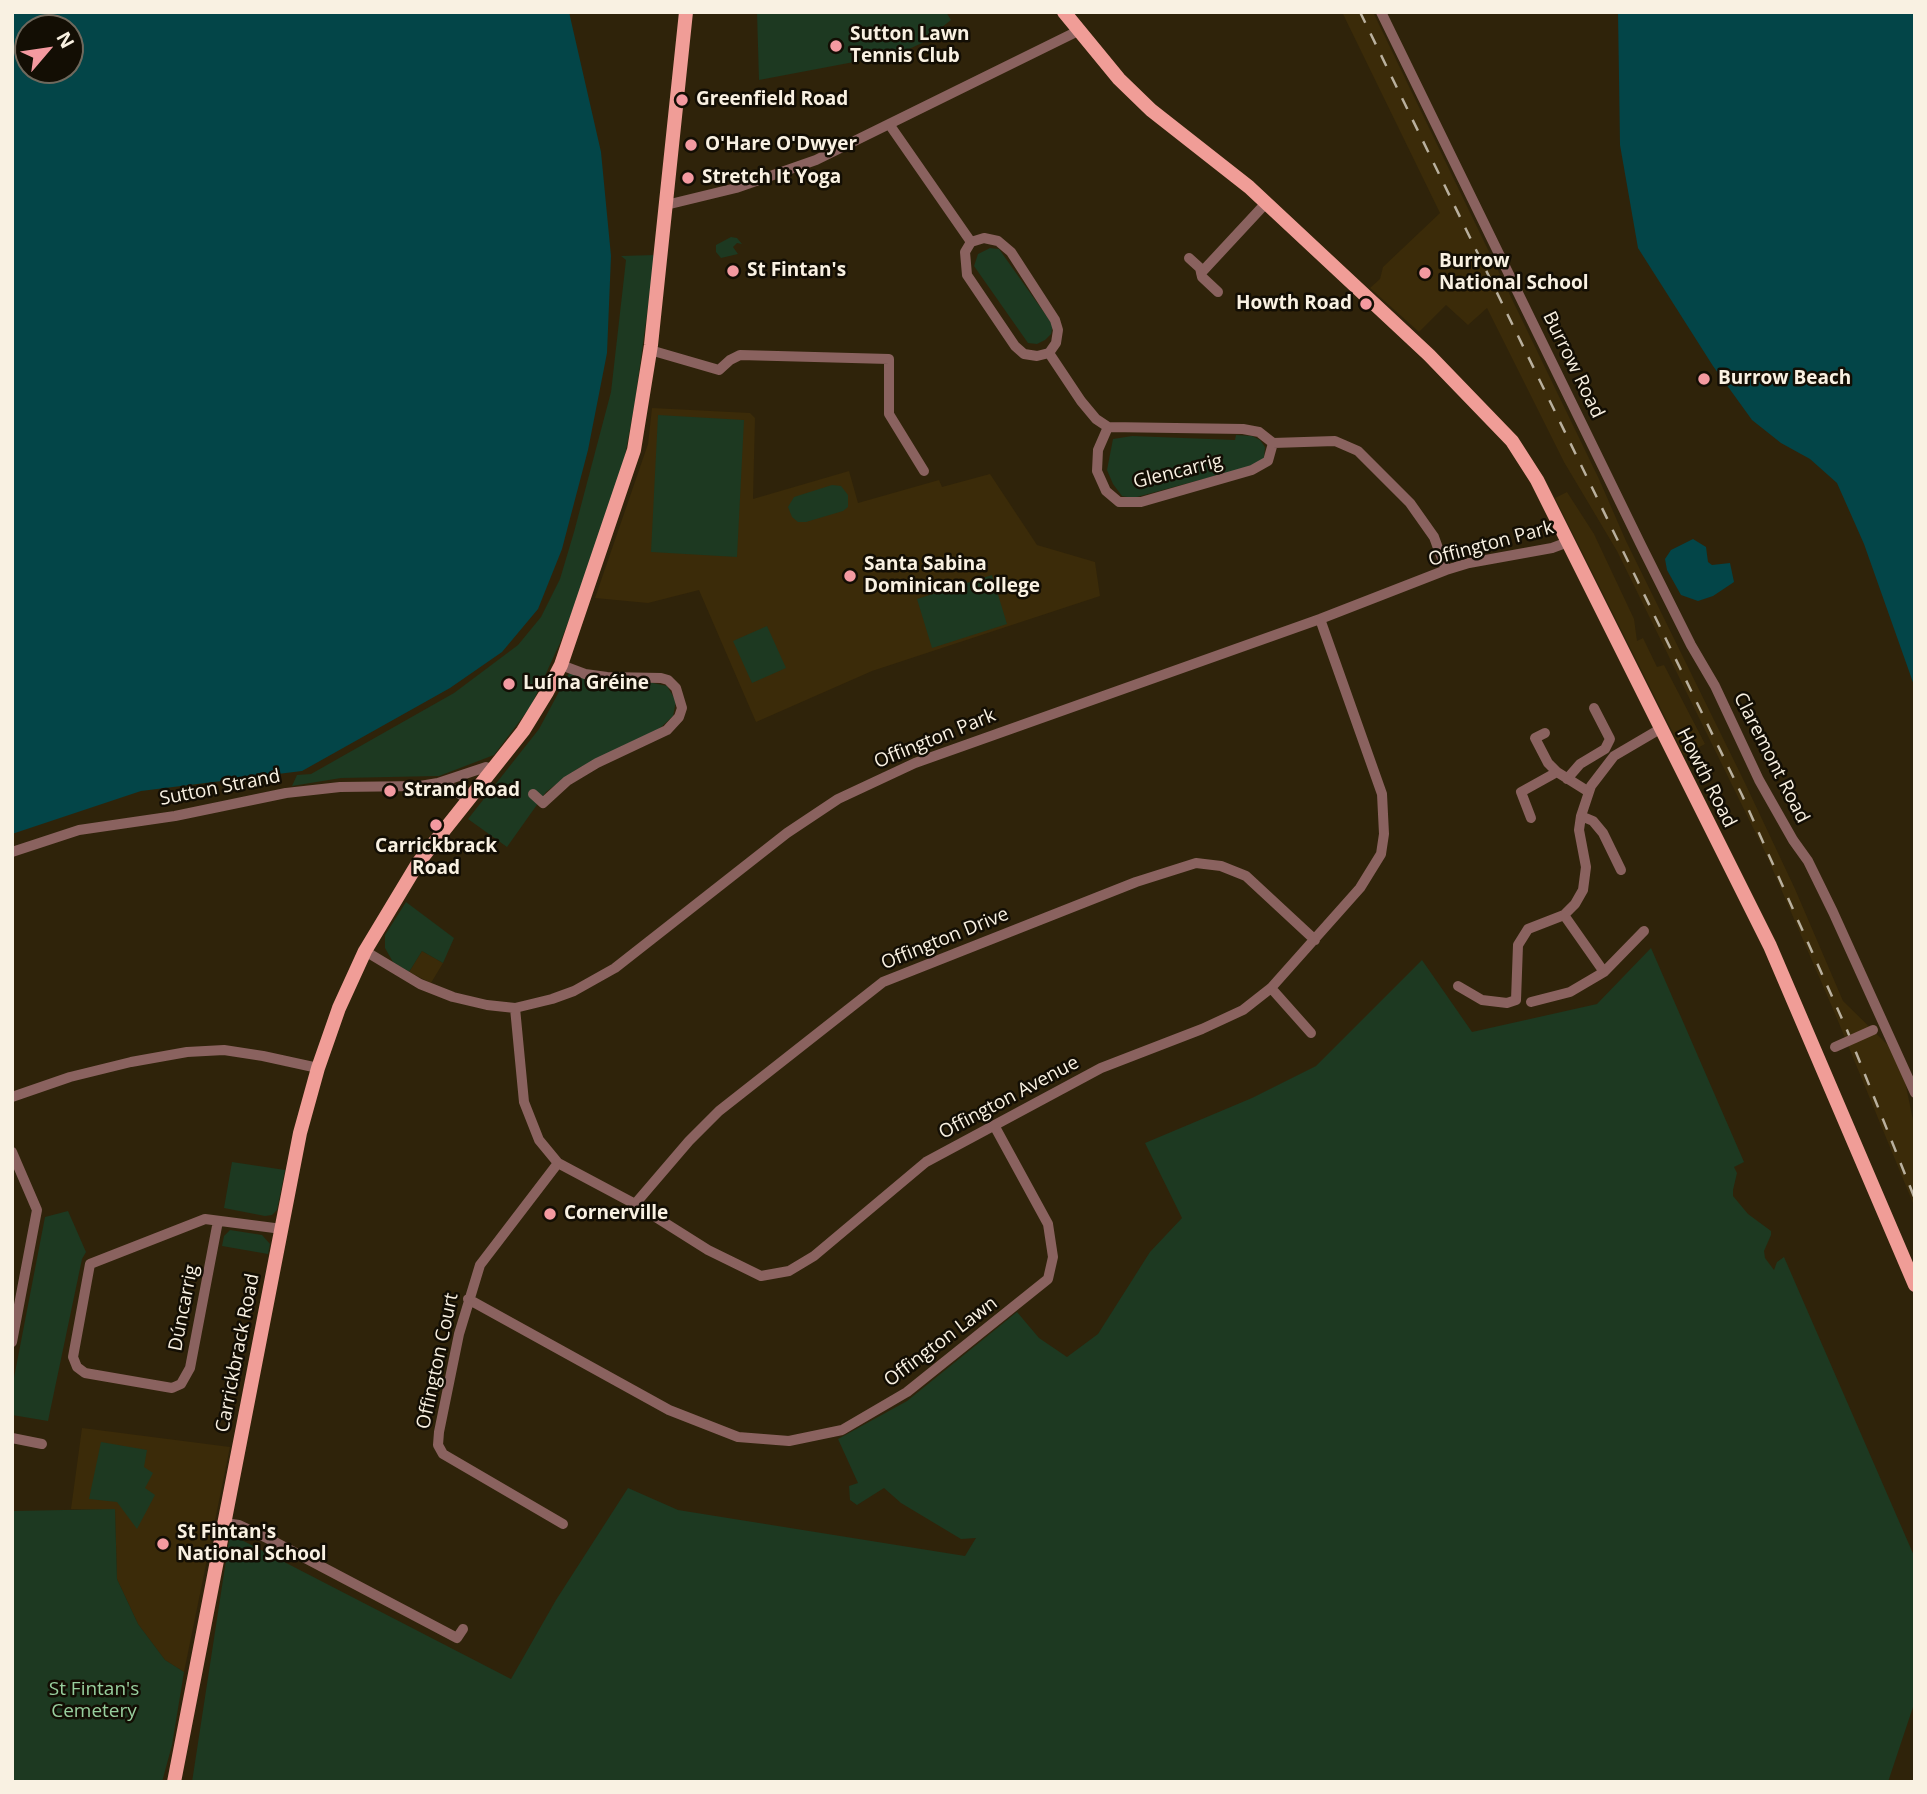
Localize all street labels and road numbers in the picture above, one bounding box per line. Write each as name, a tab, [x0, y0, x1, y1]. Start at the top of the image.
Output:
street label: Burrow Road	[1537, 308, 1609, 422]
street label: Glencarrig	[1131, 450, 1225, 494]
street label: Offington Park	[1426, 516, 1556, 572]
street label: Claremont Road	[1728, 689, 1814, 827]
street label: Offington Park	[871, 704, 999, 774]
street label: Howth Road	[1671, 724, 1741, 832]
street label: Sutton Strand	[158, 765, 282, 811]
street label: Offington Drive	[878, 903, 1012, 975]
street label: Offington Avenue	[935, 1051, 1083, 1145]
street label: Dúncarrig	[164, 1263, 204, 1353]
street label: Carrickbrack Road	[211, 1272, 265, 1434]
street label: Offington Court	[412, 1291, 464, 1431]
street label: Offington Lawn	[880, 1292, 1002, 1392]

